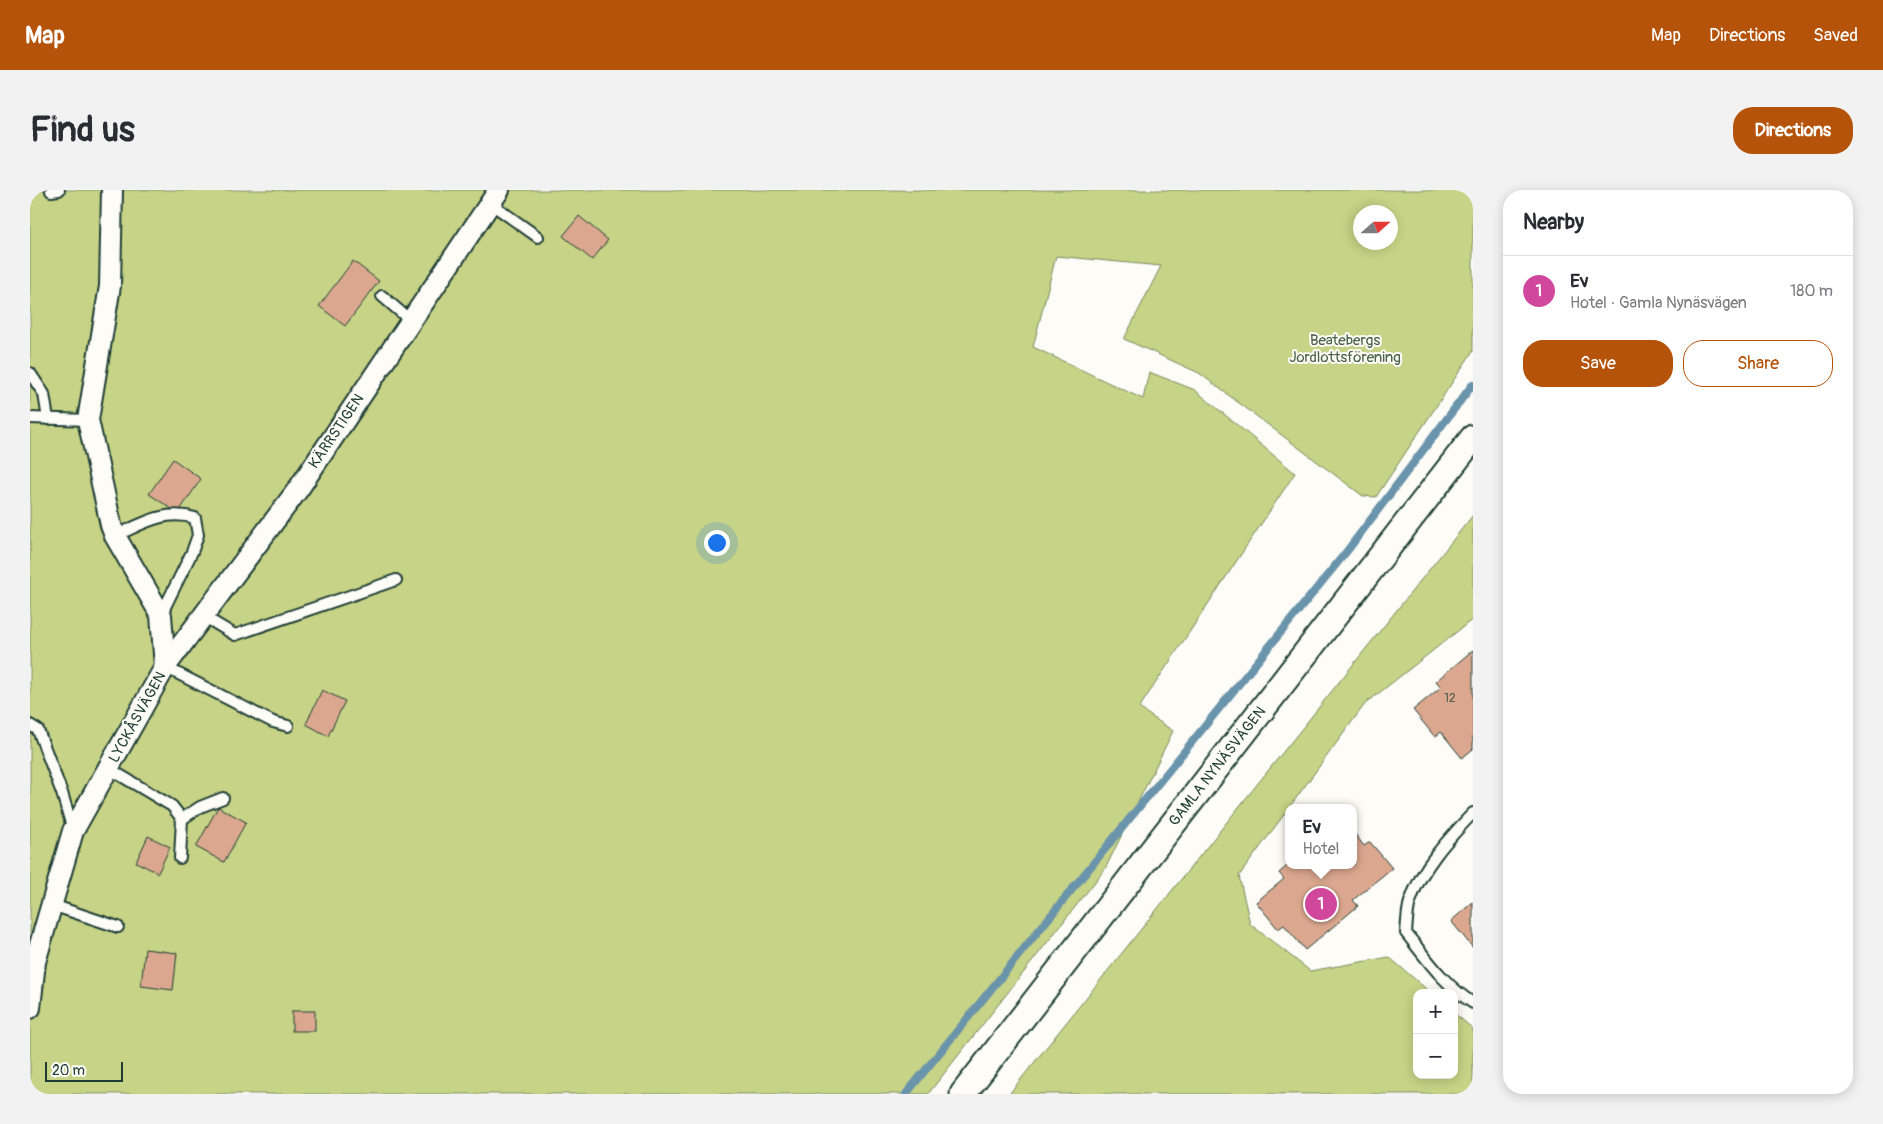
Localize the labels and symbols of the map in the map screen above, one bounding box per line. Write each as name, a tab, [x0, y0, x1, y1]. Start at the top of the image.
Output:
north arrow	[1353, 205, 1398, 250]
park label: Beatebergs Jordlottsförening	[1289, 331, 1401, 367]
street label: KÄRRSTIGEN	[304, 390, 368, 472]
your location	[704, 530, 730, 556]
street label: LYCKÅSVÄGEN	[104, 668, 170, 766]
house number: 12	[1444, 691, 1456, 706]
street label: GAMLA NYNÄSVÄGEN	[1165, 703, 1270, 830]
pin: 1	[1305, 885, 1337, 923]
scale bar	[45, 1059, 122, 1082]

